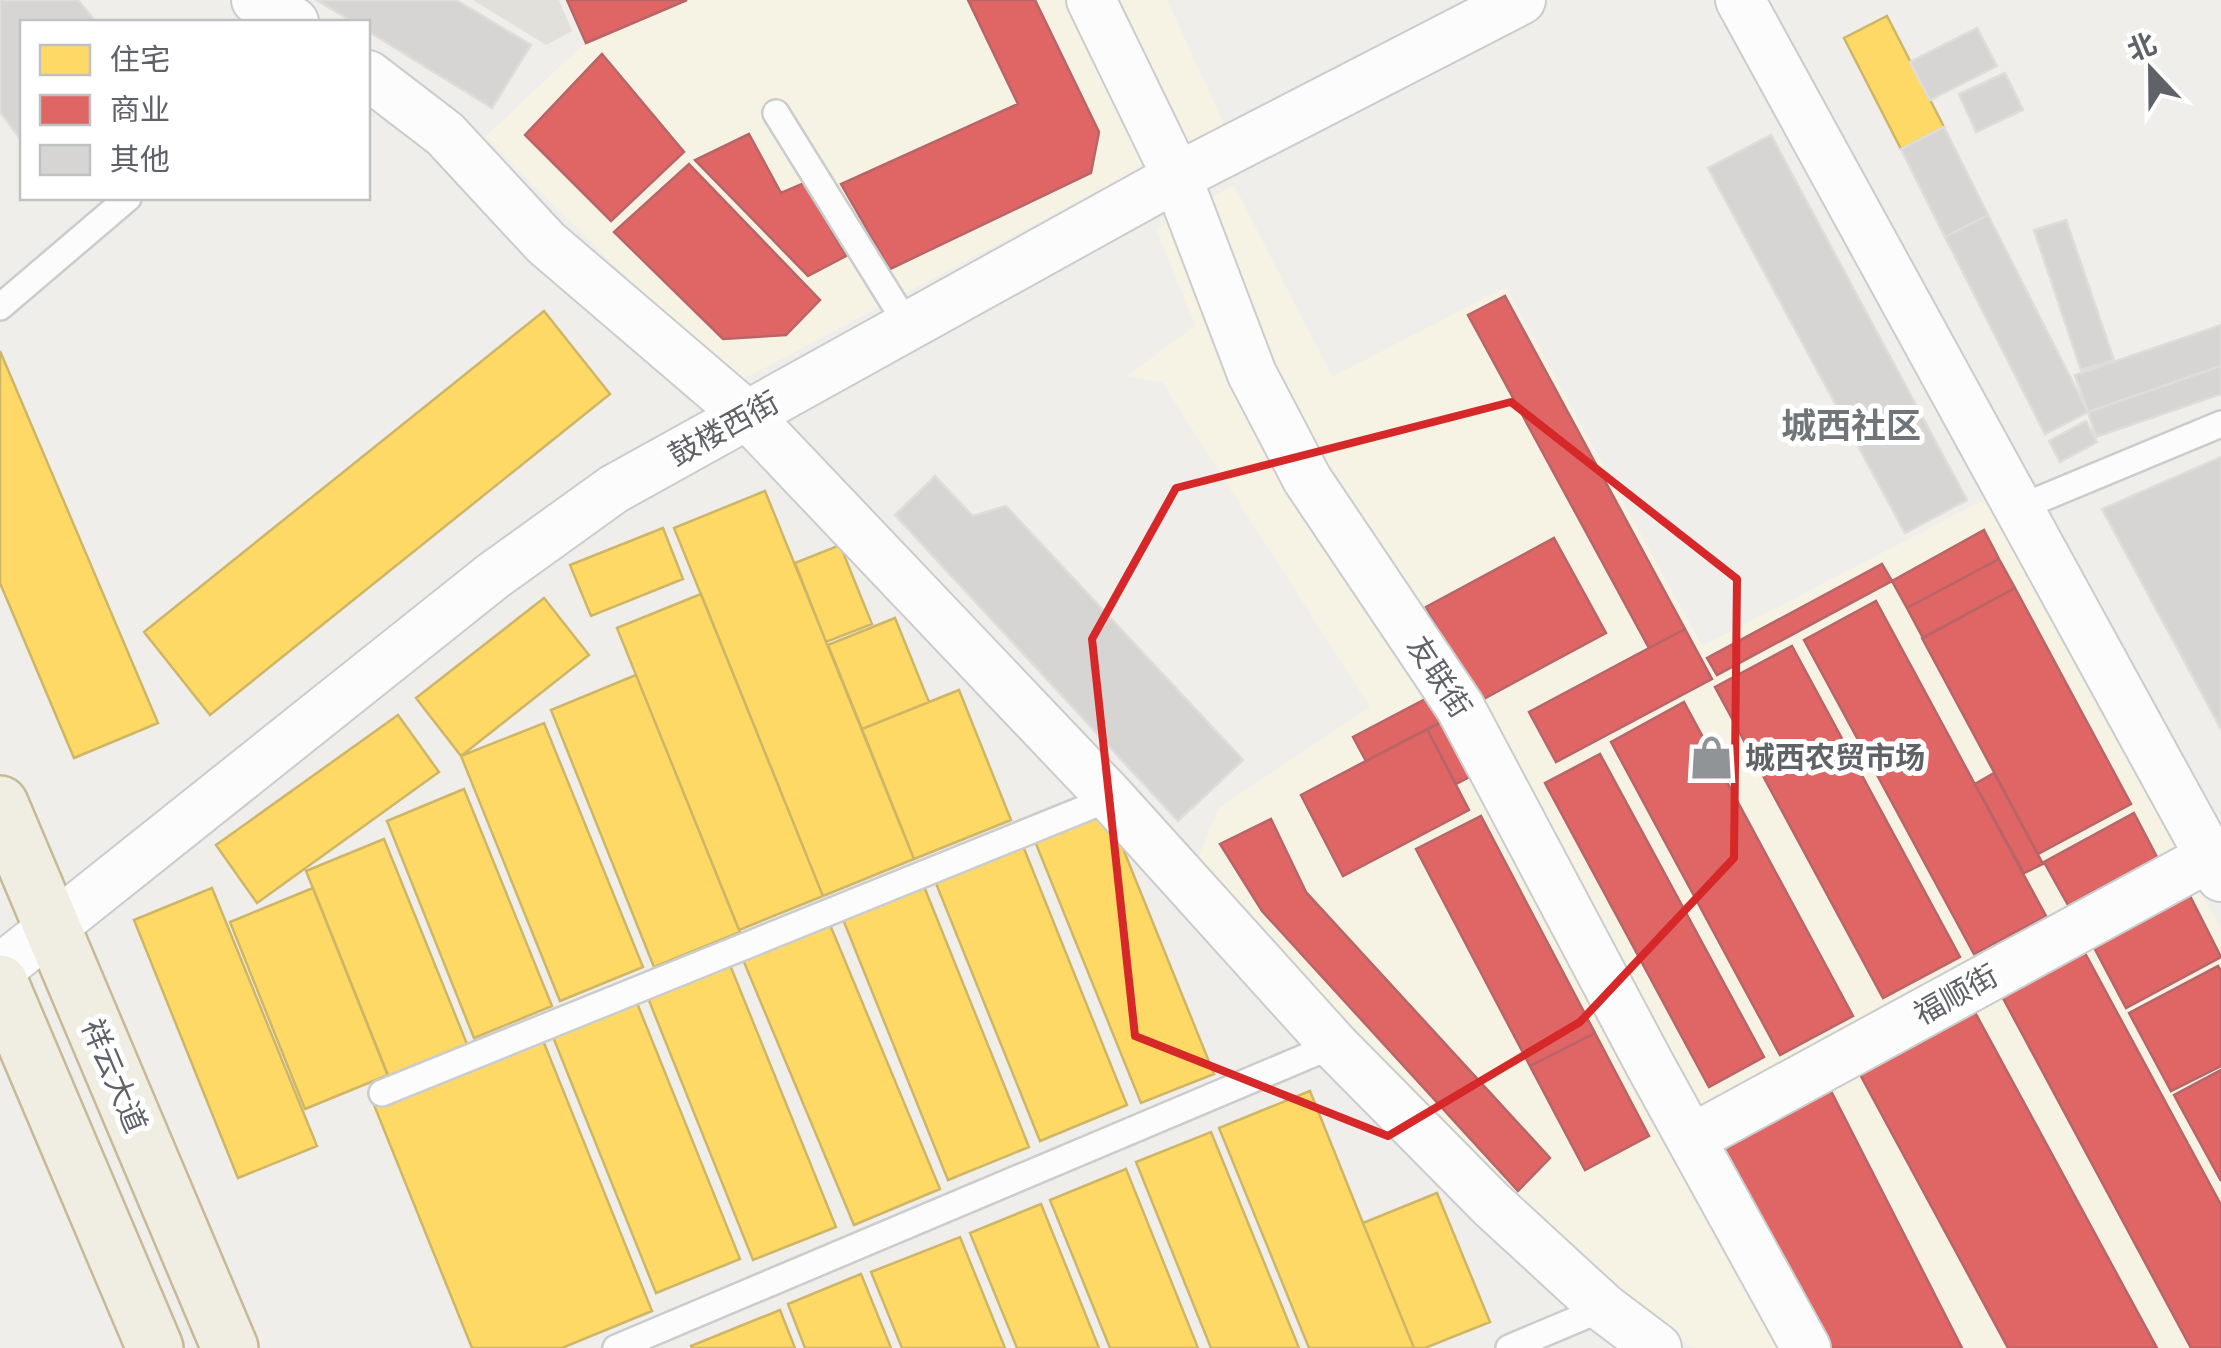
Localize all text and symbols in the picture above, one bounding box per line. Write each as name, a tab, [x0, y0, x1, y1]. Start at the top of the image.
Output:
legend	[20, 20, 370, 200]
north arrow	[2101, 20, 2201, 120]
text: 北	[2123, 27, 2161, 68]
text: 住宅	[110, 42, 170, 77]
text: 商业	[110, 92, 170, 127]
text: 其他	[110, 142, 170, 177]
street label: 鼓楼西街	[663, 384, 785, 473]
district label: 城西社区	[1781, 406, 1921, 446]
street label: 友联街	[1400, 629, 1479, 724]
shop icon: 城西农贸市场	[1688, 734, 1736, 782]
place label: 城西农贸市场	[1745, 740, 1925, 775]
street label: 福顺街	[1908, 957, 2004, 1032]
street label: 祥云大道	[75, 1014, 154, 1138]

